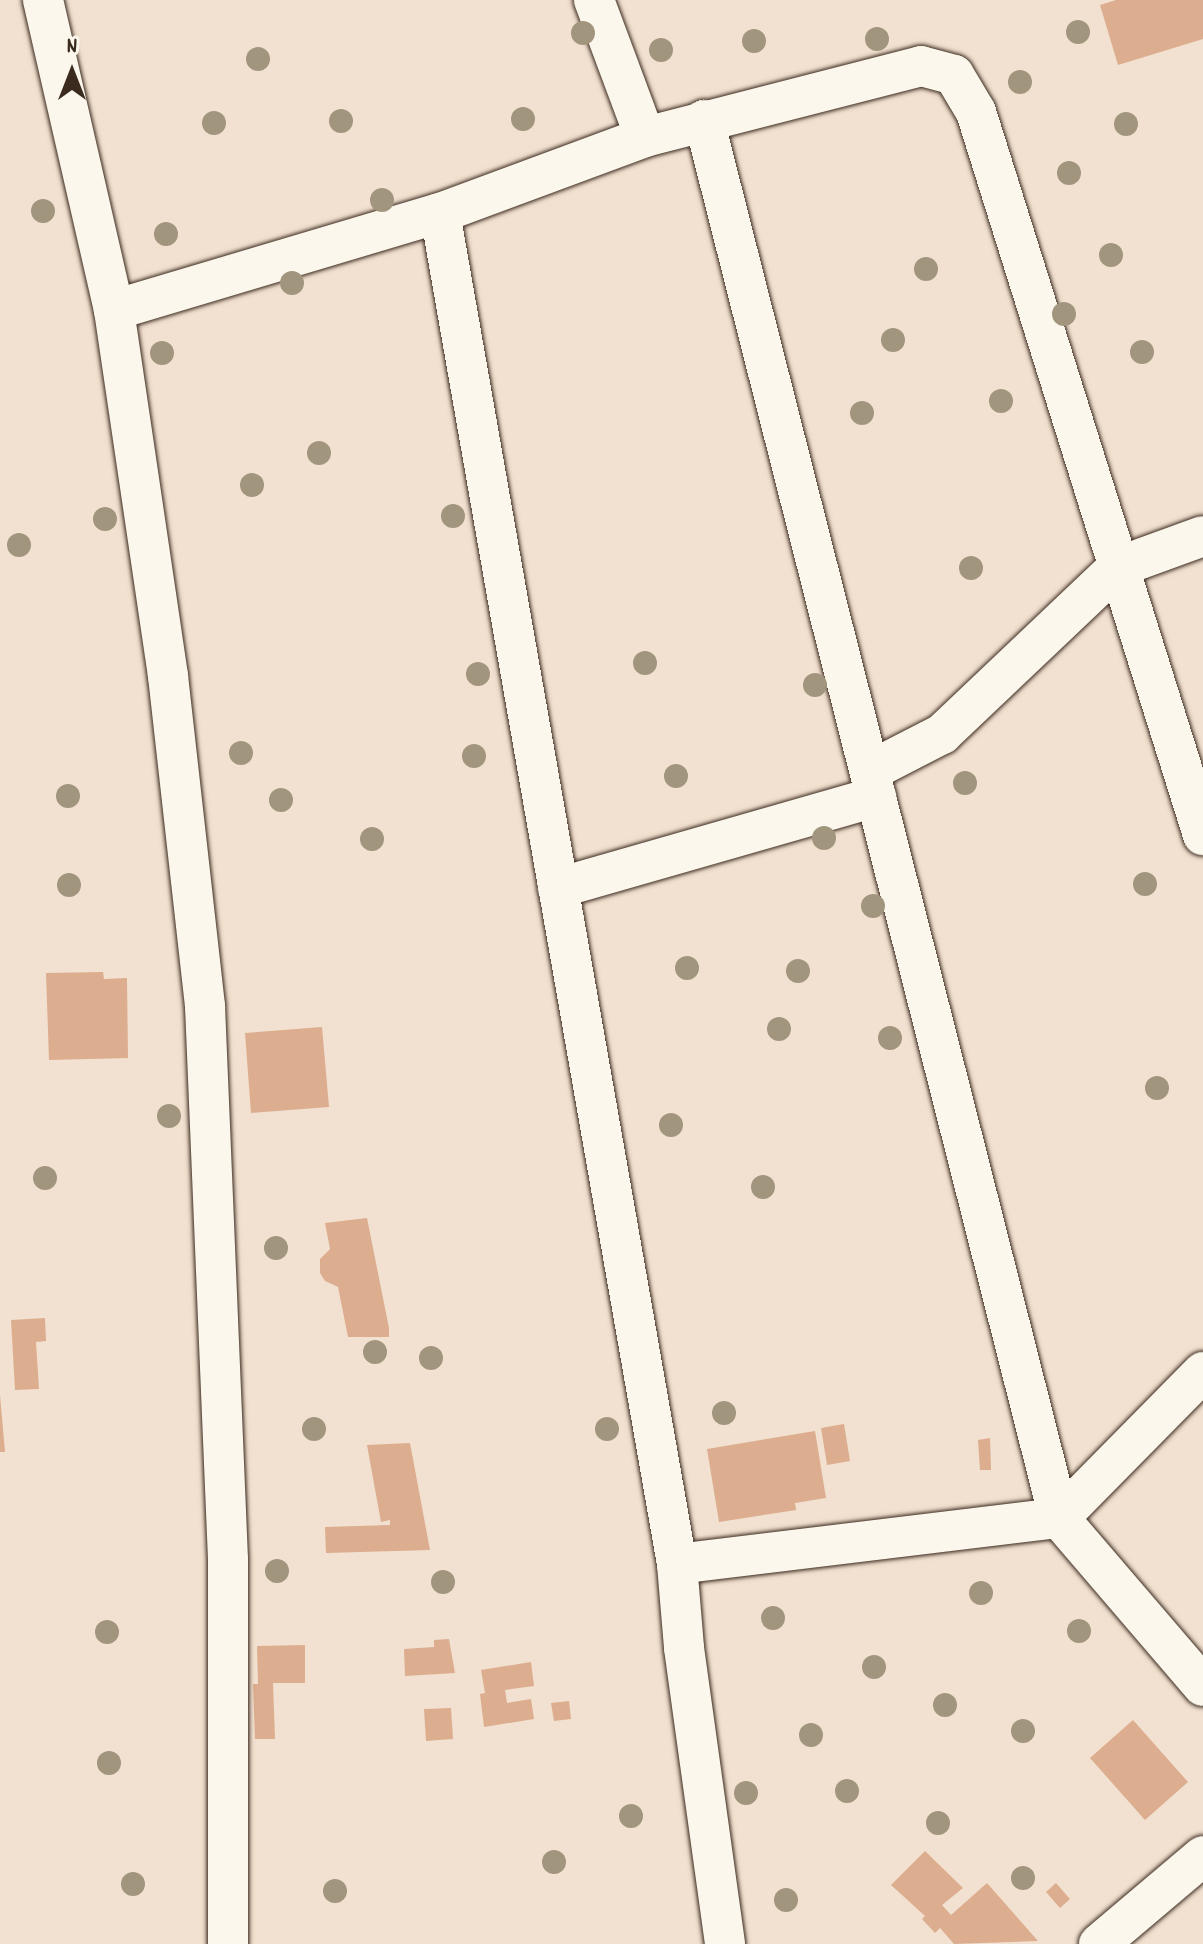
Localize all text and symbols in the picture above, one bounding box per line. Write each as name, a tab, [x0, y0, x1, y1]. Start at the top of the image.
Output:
north arrow	[32, 32, 112, 112]
text: N	[67, 32, 77, 63]

